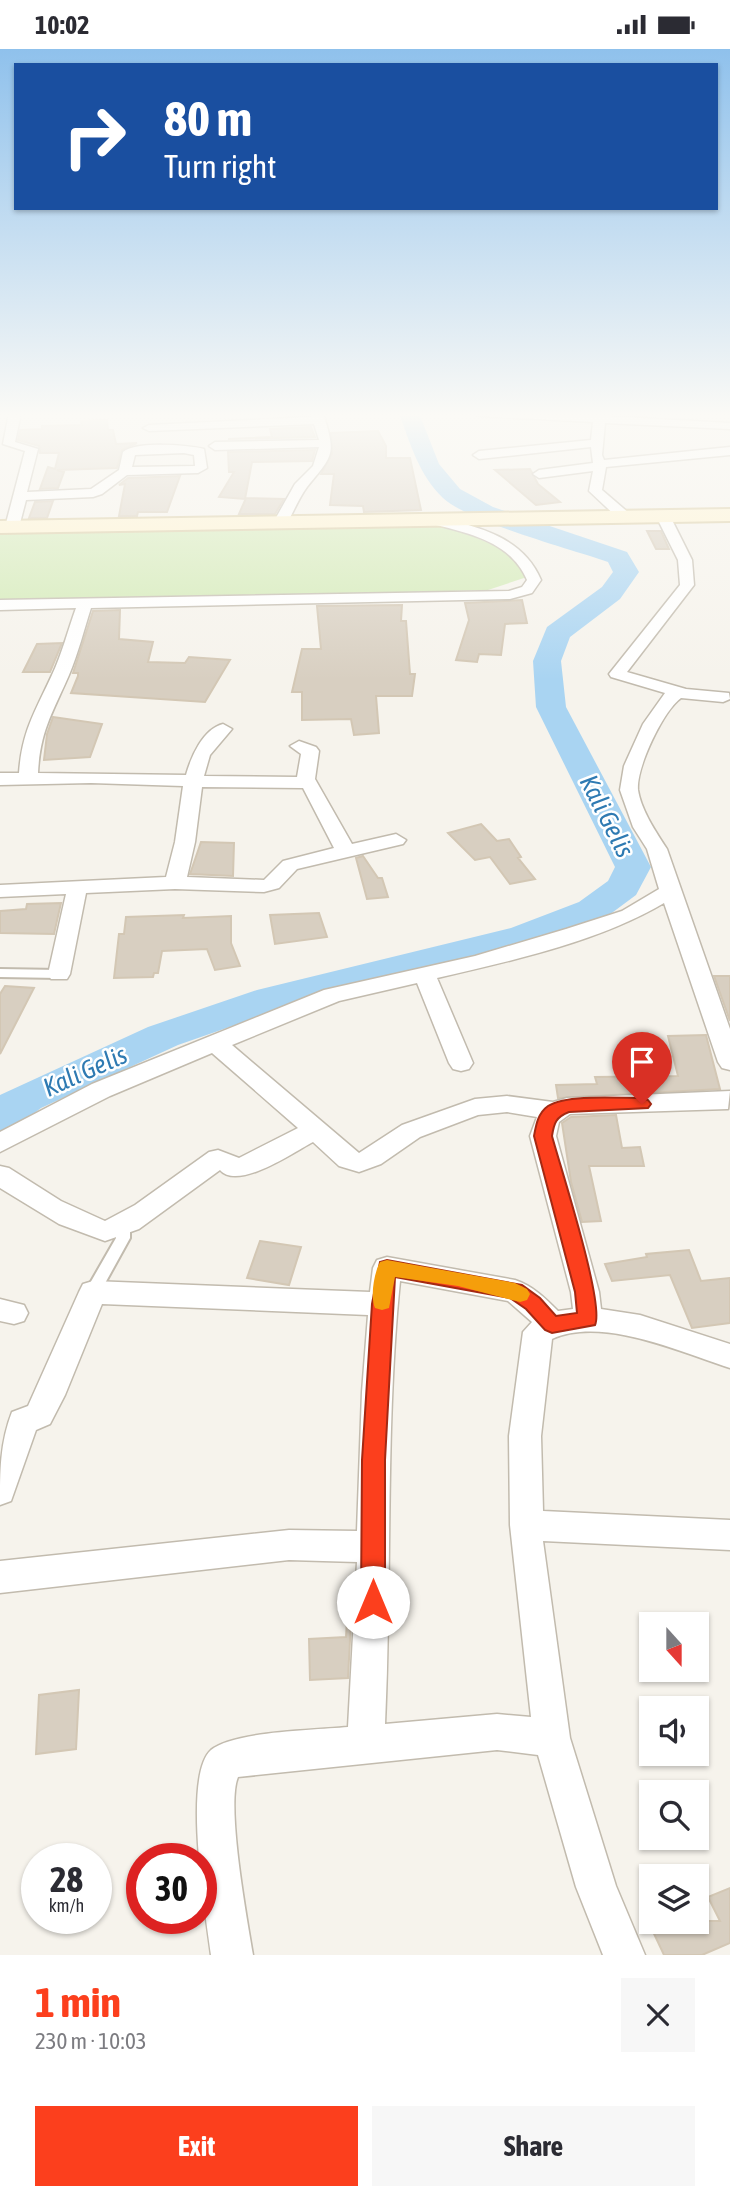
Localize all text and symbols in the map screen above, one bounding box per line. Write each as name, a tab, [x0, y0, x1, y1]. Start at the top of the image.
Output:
text: 10:02	[35, 10, 90, 40]
text: 80 m	[164, 90, 252, 146]
icon: right	[49, 91, 140, 182]
text: Turn right	[164, 148, 277, 185]
water label: Kali Gelis	[574, 770, 640, 862]
pin	[612, 1032, 672, 1104]
water label: Kali Gelis	[39, 1039, 131, 1103]
icon: arrive	[623, 1043, 661, 1081]
position arrow	[336, 1565, 410, 1639]
north arrow	[639, 1612, 709, 1682]
map controls	[639, 1612, 709, 1934]
button: sound	[639, 1696, 709, 1766]
button: search	[639, 1780, 709, 1850]
speed limit sign: 30	[126, 1843, 217, 1934]
text: 28	[50, 1859, 83, 1899]
button: layers	[639, 1864, 709, 1934]
text: km/h	[49, 1895, 84, 1916]
text: 1 min	[35, 1978, 121, 2026]
button: close	[621, 1978, 695, 2052]
text: 230 m · 10:03	[35, 2028, 147, 2054]
button: Exit	[35, 2106, 358, 2186]
button: Share	[372, 2106, 695, 2186]

